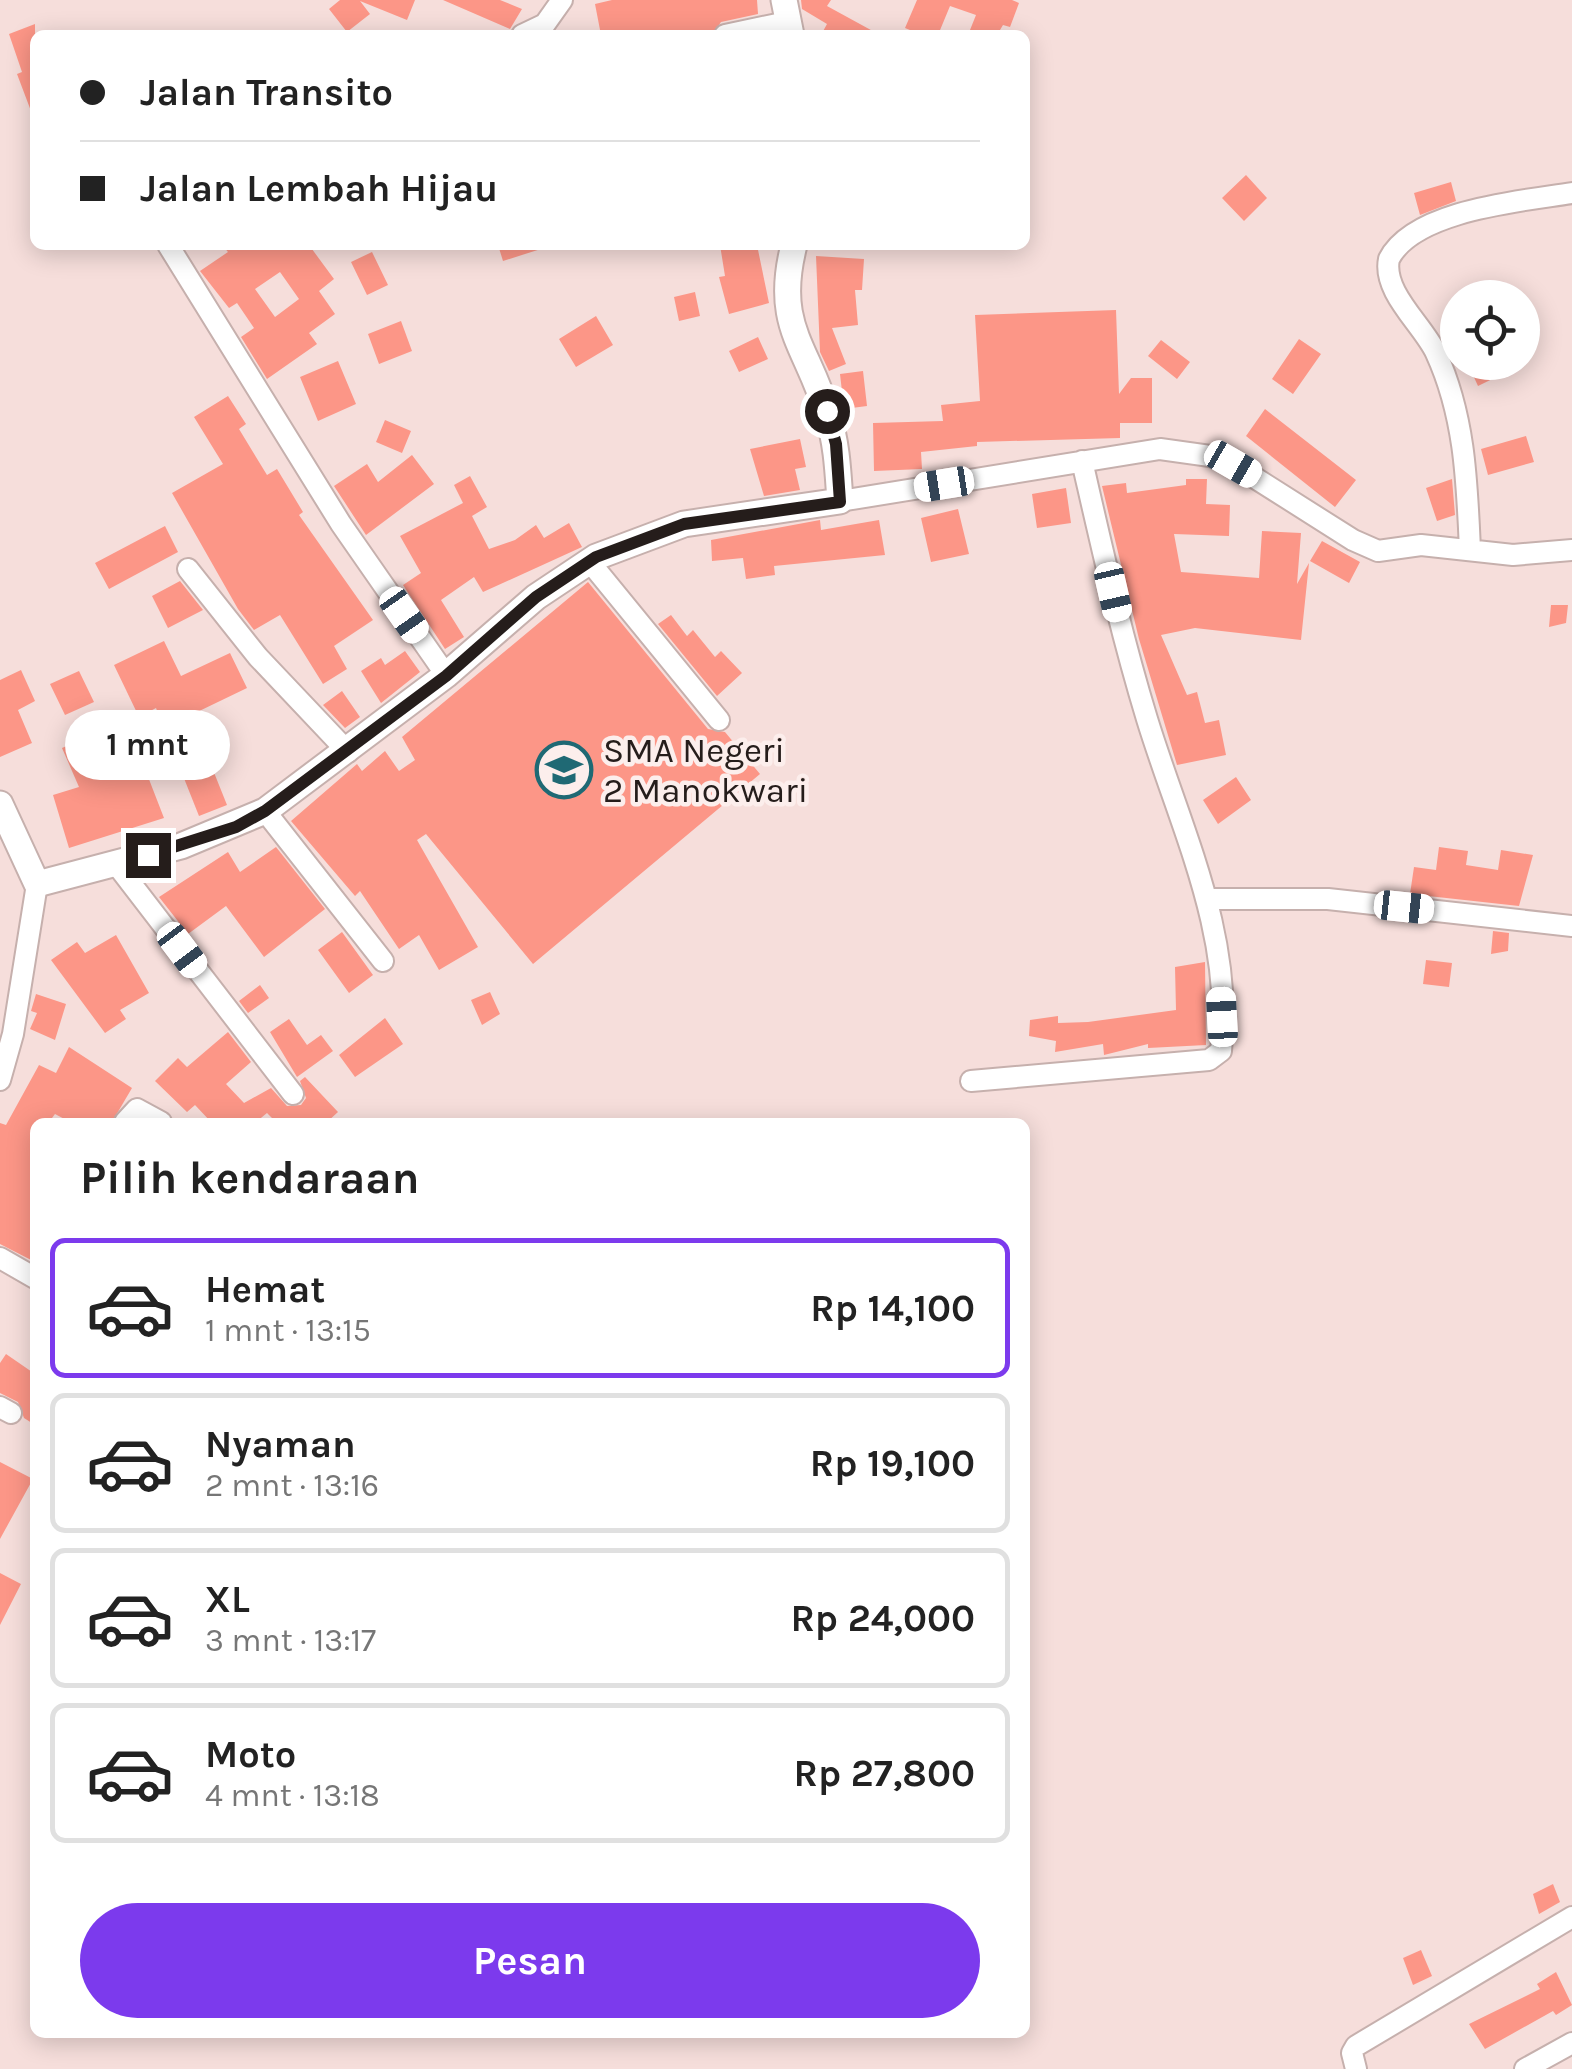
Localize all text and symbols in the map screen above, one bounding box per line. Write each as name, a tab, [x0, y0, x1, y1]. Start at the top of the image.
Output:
text: Jalan Transito	[140, 70, 393, 115]
text: Jalan Lembah Hijau	[140, 166, 498, 211]
map controls	[1440, 280, 1540, 380]
button: locate	[1440, 280, 1540, 380]
route start	[805, 389, 850, 434]
car	[1200, 436, 1266, 492]
car	[912, 464, 976, 504]
car	[1092, 559, 1134, 625]
car	[375, 582, 433, 648]
callout: 1 mnt	[66, 710, 230, 780]
text: 1 mnt	[106, 726, 189, 763]
place label: SMA Negeri 2 Manokwari	[603, 730, 808, 811]
school or university icon: SMA Negeri 2 Manokwari	[534, 740, 594, 800]
route end	[126, 833, 171, 878]
car	[1373, 889, 1435, 925]
car	[152, 917, 212, 983]
car	[1205, 986, 1239, 1048]
text: Pilih kendaraan	[80, 1152, 420, 1204]
icon: car	[85, 1263, 175, 1353]
text: Hemat	[205, 1267, 325, 1312]
text: Rp 14,100	[810, 1286, 975, 1331]
text: 1 mnt · 13:15	[205, 1312, 371, 1349]
icon: car	[85, 1418, 175, 1508]
text: Nyaman	[205, 1422, 356, 1467]
text: Rp 19,100	[810, 1441, 975, 1486]
text: 2 mnt · 13:16	[205, 1467, 379, 1504]
icon: car	[85, 1573, 175, 1663]
text: XL	[205, 1577, 250, 1622]
text: Rp 24,000	[790, 1596, 975, 1641]
text: 3 mnt · 13:17	[205, 1622, 376, 1659]
icon: car	[85, 1728, 175, 1818]
text: Moto	[205, 1732, 296, 1777]
text: Rp 27,800	[794, 1751, 975, 1796]
text: 4 mnt · 13:18	[205, 1777, 380, 1814]
button: Pesan	[80, 1903, 980, 2018]

